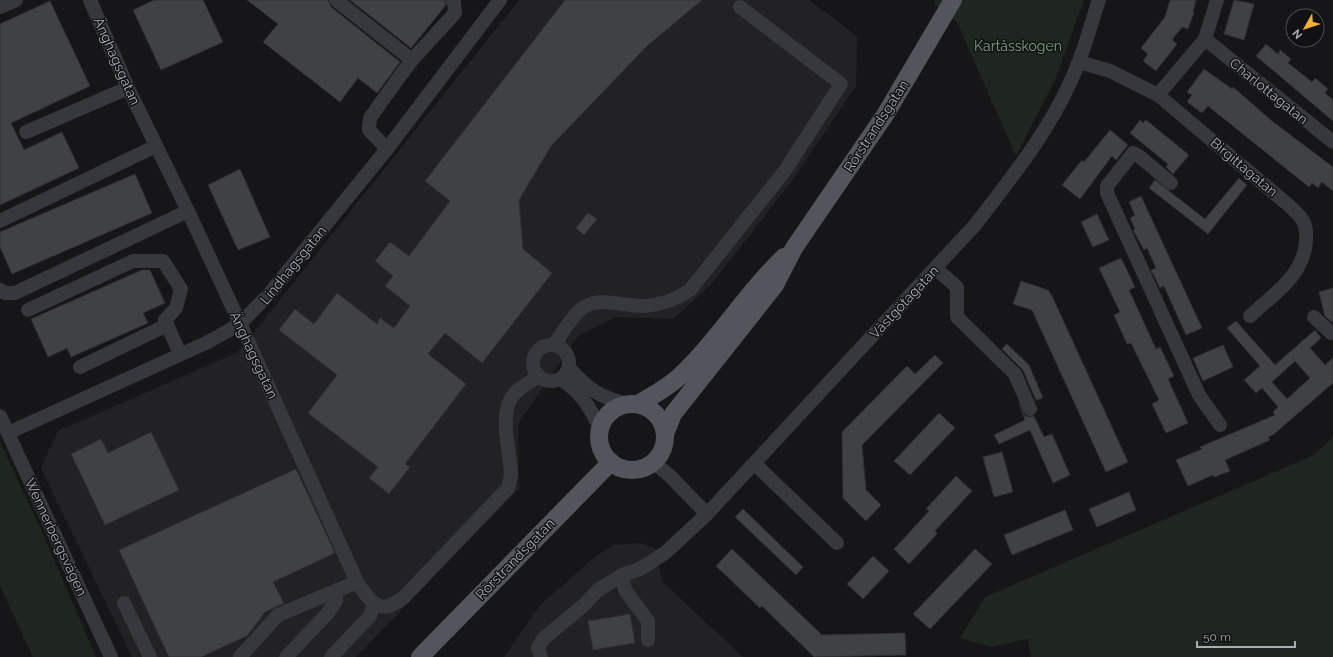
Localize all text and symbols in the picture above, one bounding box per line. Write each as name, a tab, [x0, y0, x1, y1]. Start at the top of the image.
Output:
north arrow	[1285, 8, 1325, 48]
street label: Änghagsgatan	[91, 14, 145, 107]
text: N	[1290, 27, 1305, 41]
park label: Kartåsskogen	[974, 38, 1062, 54]
street label: Charlottagatan	[1227, 55, 1311, 127]
street label: Rörstrandsgatan	[840, 77, 912, 175]
street label: Birgittagatan	[1207, 134, 1281, 200]
street label: Lindhagsgatan	[257, 223, 329, 307]
street label: Västgötagatan	[866, 262, 942, 342]
street label: Änghagsgatan	[227, 308, 283, 401]
street label: Wennerbergsvägen	[22, 476, 90, 598]
street label: Rörstrandsgatan	[472, 515, 558, 603]
scale bar	[1197, 623, 1295, 649]
text: 50 m	[1203, 630, 1231, 644]

